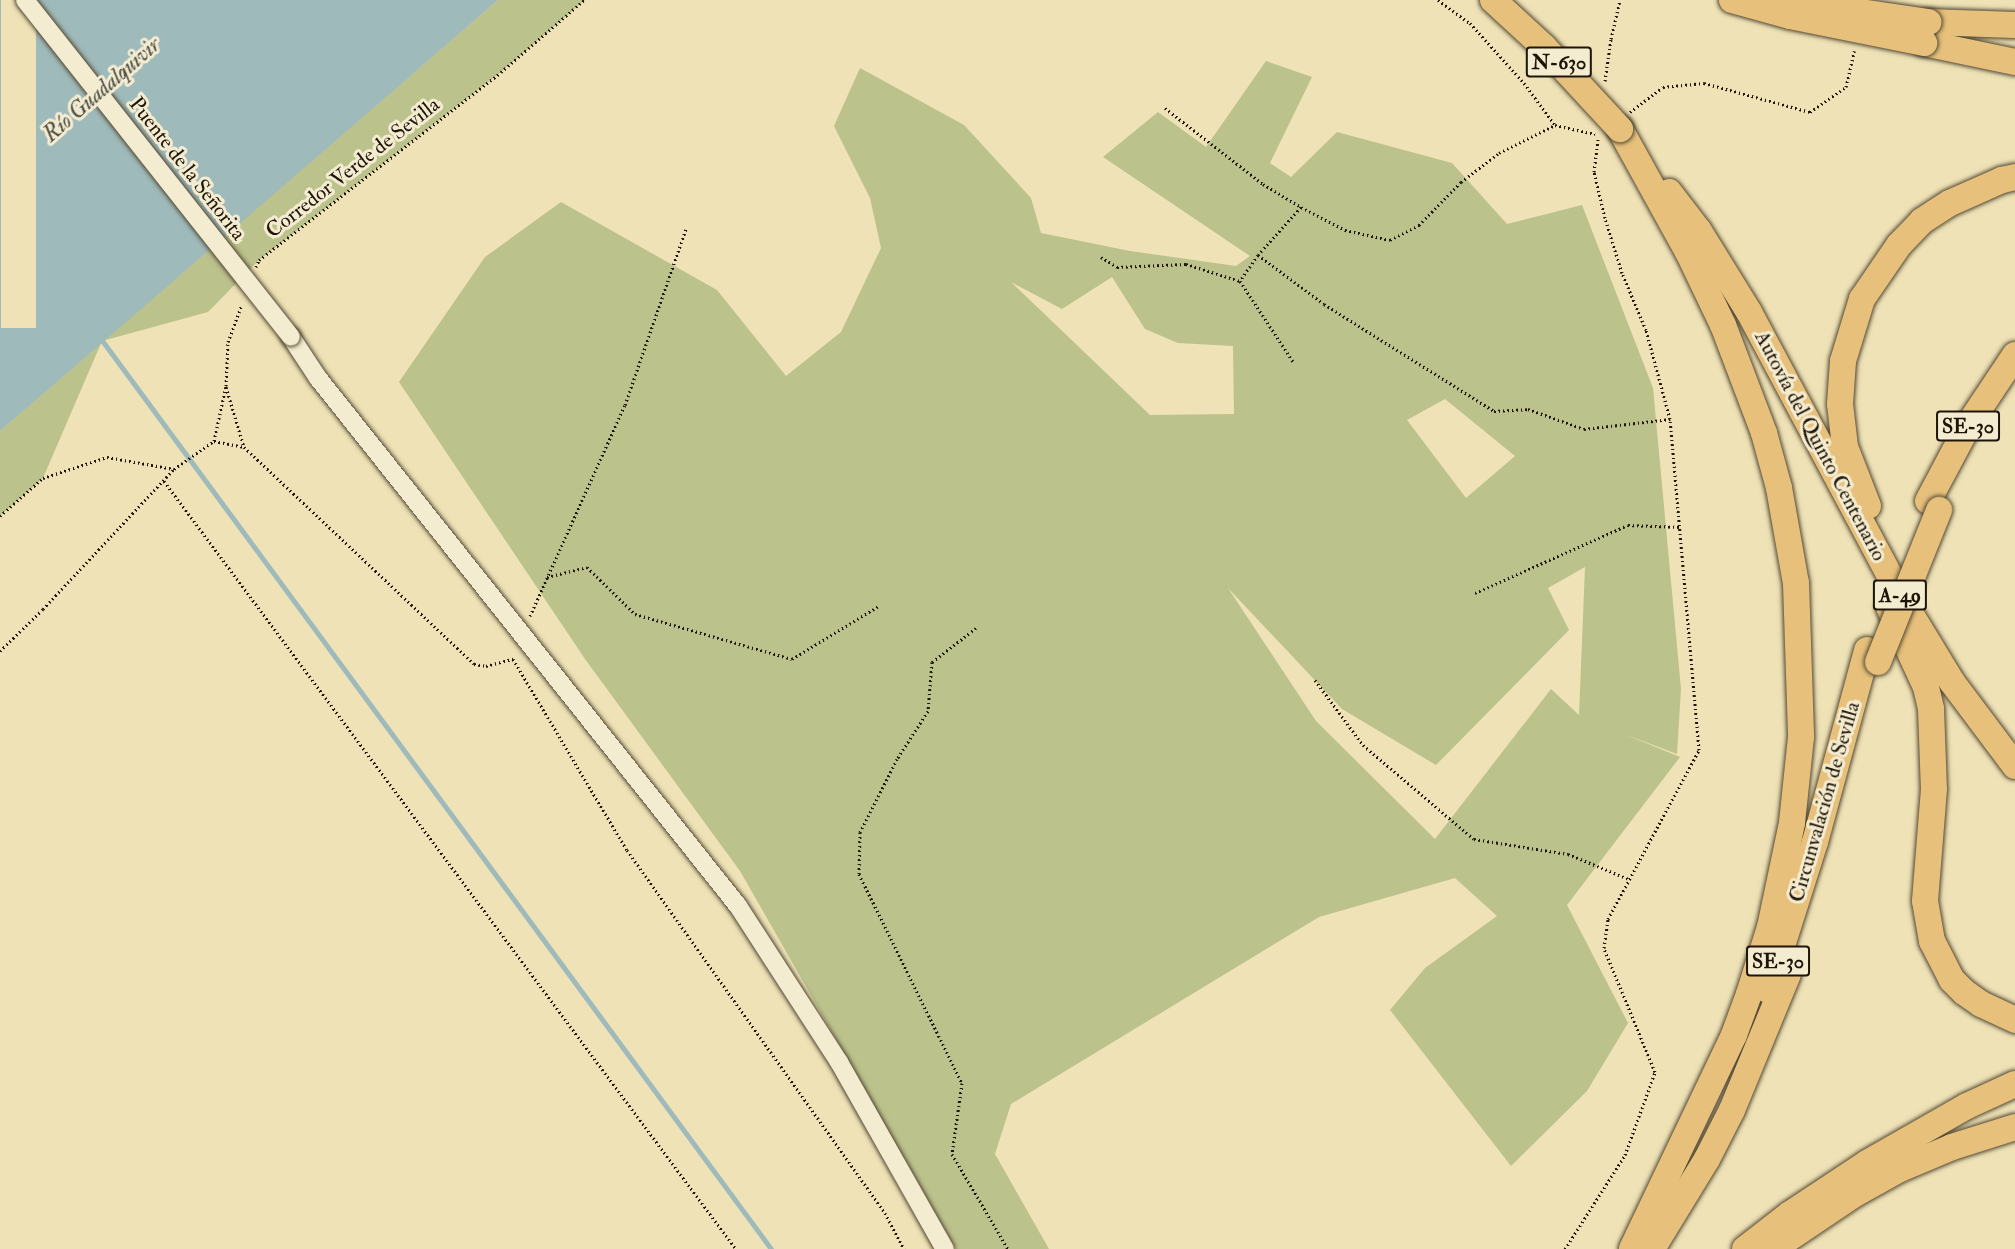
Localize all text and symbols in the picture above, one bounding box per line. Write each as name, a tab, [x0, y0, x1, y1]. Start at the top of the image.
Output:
water label: Río Guadalquivir	[38, 32, 166, 148]
road number: N-630	[1524, 45, 1594, 79]
street label: Puente de la Señorita	[123, 92, 251, 246]
street label: Corredor Verde de Sevilla	[261, 92, 445, 244]
street label: Autovía del Quinto Centenario	[1749, 327, 1891, 565]
road number: SE-30	[1935, 409, 2001, 443]
road number: A-49	[1872, 578, 1928, 612]
street label: Circunvalación de Sevilla	[1784, 699, 1866, 905]
road number: SE-30	[1745, 944, 1811, 978]

